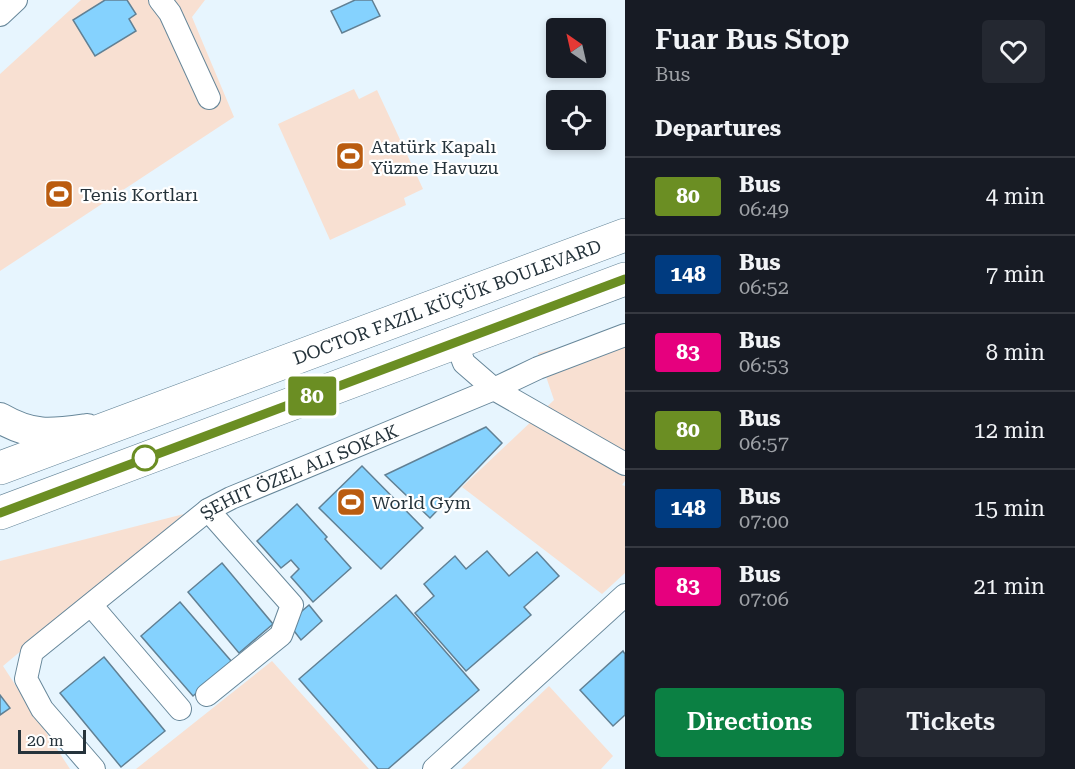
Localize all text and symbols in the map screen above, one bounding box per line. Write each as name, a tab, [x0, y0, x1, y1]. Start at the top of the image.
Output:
north arrow	[546, 18, 606, 78]
map controls	[546, 18, 606, 150]
button: heart	[982, 20, 1045, 83]
text: Fuar Bus Stop	[655, 23, 849, 56]
text: Bus	[655, 62, 690, 86]
button: locate	[546, 90, 606, 150]
text: Departures	[655, 116, 781, 141]
place label: Atatürk Kapalı Yüzme Havuzu	[371, 136, 499, 178]
sports icon: Atatürk Kapalı Yüzme Havuzu	[334, 140, 366, 172]
text: Bus	[739, 172, 781, 197]
sports icon: Tenis Kortları	[43, 178, 75, 210]
place label: Tenis Kortları	[80, 184, 198, 205]
text: 80	[676, 184, 700, 208]
text: 4 min	[986, 184, 1045, 209]
text: 06:49	[739, 197, 789, 221]
street label: DOCTOR FAZIL KÜÇÜK BOULEVARD	[290, 234, 604, 368]
text: Bus	[739, 250, 781, 275]
text: 148	[670, 262, 706, 286]
text: 7 min	[986, 262, 1045, 287]
text: 06:52	[739, 275, 789, 299]
text: Bus	[739, 328, 781, 353]
text: 83	[676, 340, 700, 364]
text: 8 min	[986, 340, 1045, 365]
text: 06:53	[739, 353, 789, 377]
line badge: 80	[285, 376, 339, 416]
text: 80	[300, 384, 324, 408]
text: Bus	[739, 406, 781, 431]
text: 80	[676, 418, 700, 442]
text: 12 min	[974, 418, 1045, 443]
street label: ŞEHIT ÖZEL ALI SOKAK	[195, 420, 401, 523]
text: 06:57	[739, 431, 789, 455]
unlabelled marker	[132, 445, 158, 471]
text: Bus	[739, 484, 781, 509]
sports icon: World Gym	[335, 486, 367, 518]
place label: World Gym	[372, 492, 471, 513]
text: 148	[670, 496, 706, 520]
text: 15 min	[974, 496, 1045, 521]
text: 07:00	[739, 509, 789, 533]
text: Bus	[739, 562, 781, 587]
text: 83	[676, 574, 700, 598]
text: 21 min	[974, 574, 1045, 599]
text: 07:06	[739, 587, 789, 611]
button: Directions	[655, 688, 844, 757]
button: Tickets	[856, 688, 1045, 757]
scale bar	[18, 727, 86, 754]
text: 20 m	[27, 731, 64, 750]

